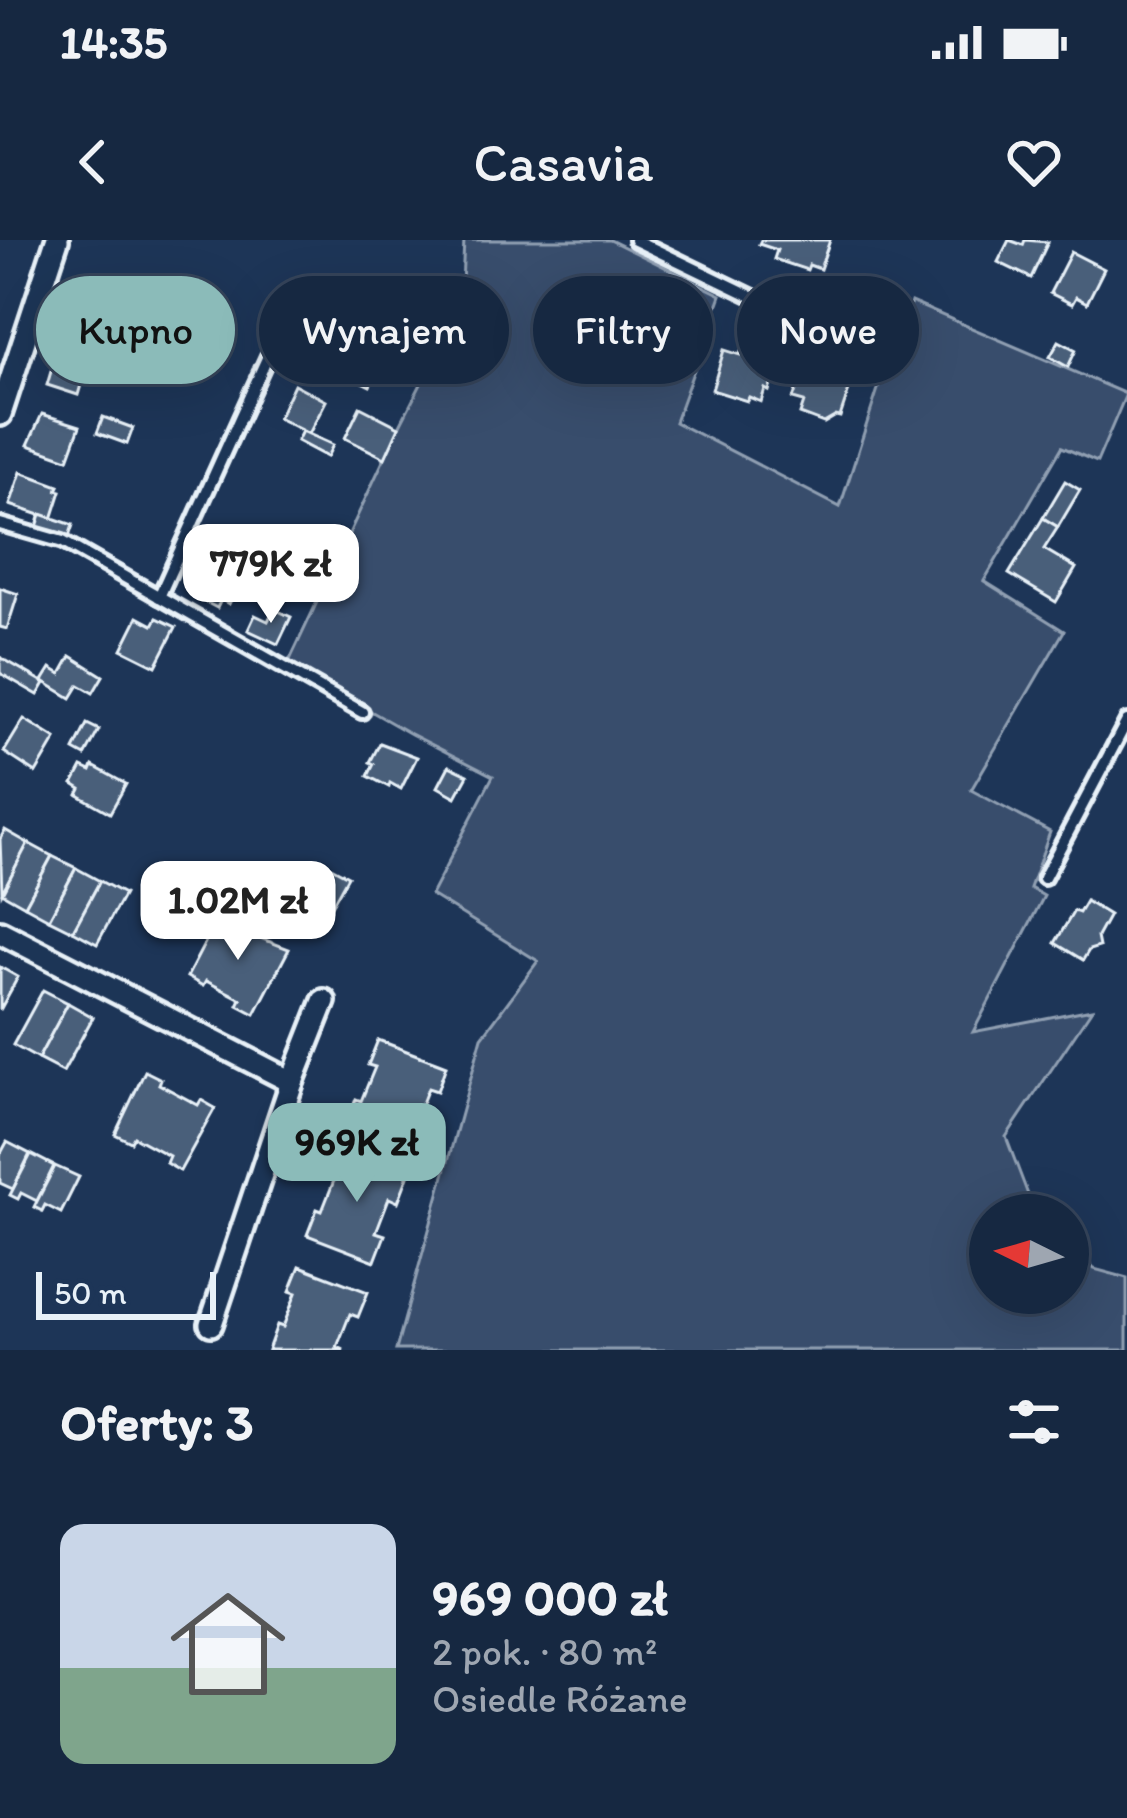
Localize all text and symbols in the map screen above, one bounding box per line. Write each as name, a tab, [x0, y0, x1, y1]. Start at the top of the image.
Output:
text: 14:35	[60, 15, 167, 69]
icon: back	[60, 129, 126, 195]
icon: heart	[1001, 129, 1067, 195]
text: Casavia	[473, 130, 654, 195]
chip: Kupno	[36, 276, 235, 384]
chip: Wynajem	[259, 276, 509, 384]
chip: Filtry	[533, 276, 713, 384]
chip: Nowe	[737, 276, 919, 384]
pin: 779K zł	[160, 524, 382, 626]
text: 779K zł	[210, 539, 332, 586]
pin: 1.02M zł	[114, 861, 362, 963]
text: 1.02M zł	[168, 876, 308, 923]
pin: 969K zł	[246, 1103, 468, 1205]
text: 969K zł	[295, 1118, 419, 1165]
north arrow	[969, 1194, 1089, 1314]
map controls	[969, 1194, 1089, 1314]
scale bar	[36, 1266, 216, 1319]
text: 50 m	[54, 1273, 127, 1312]
icon: filters	[1001, 1389, 1067, 1455]
text: Oferty: 3	[60, 1392, 254, 1453]
text: 969 000 zł	[432, 1567, 668, 1628]
icon: home	[156, 1572, 300, 1716]
text: 2 pok. · 80 m²	[432, 1628, 657, 1675]
text: Osiedle Różane	[432, 1675, 688, 1722]

